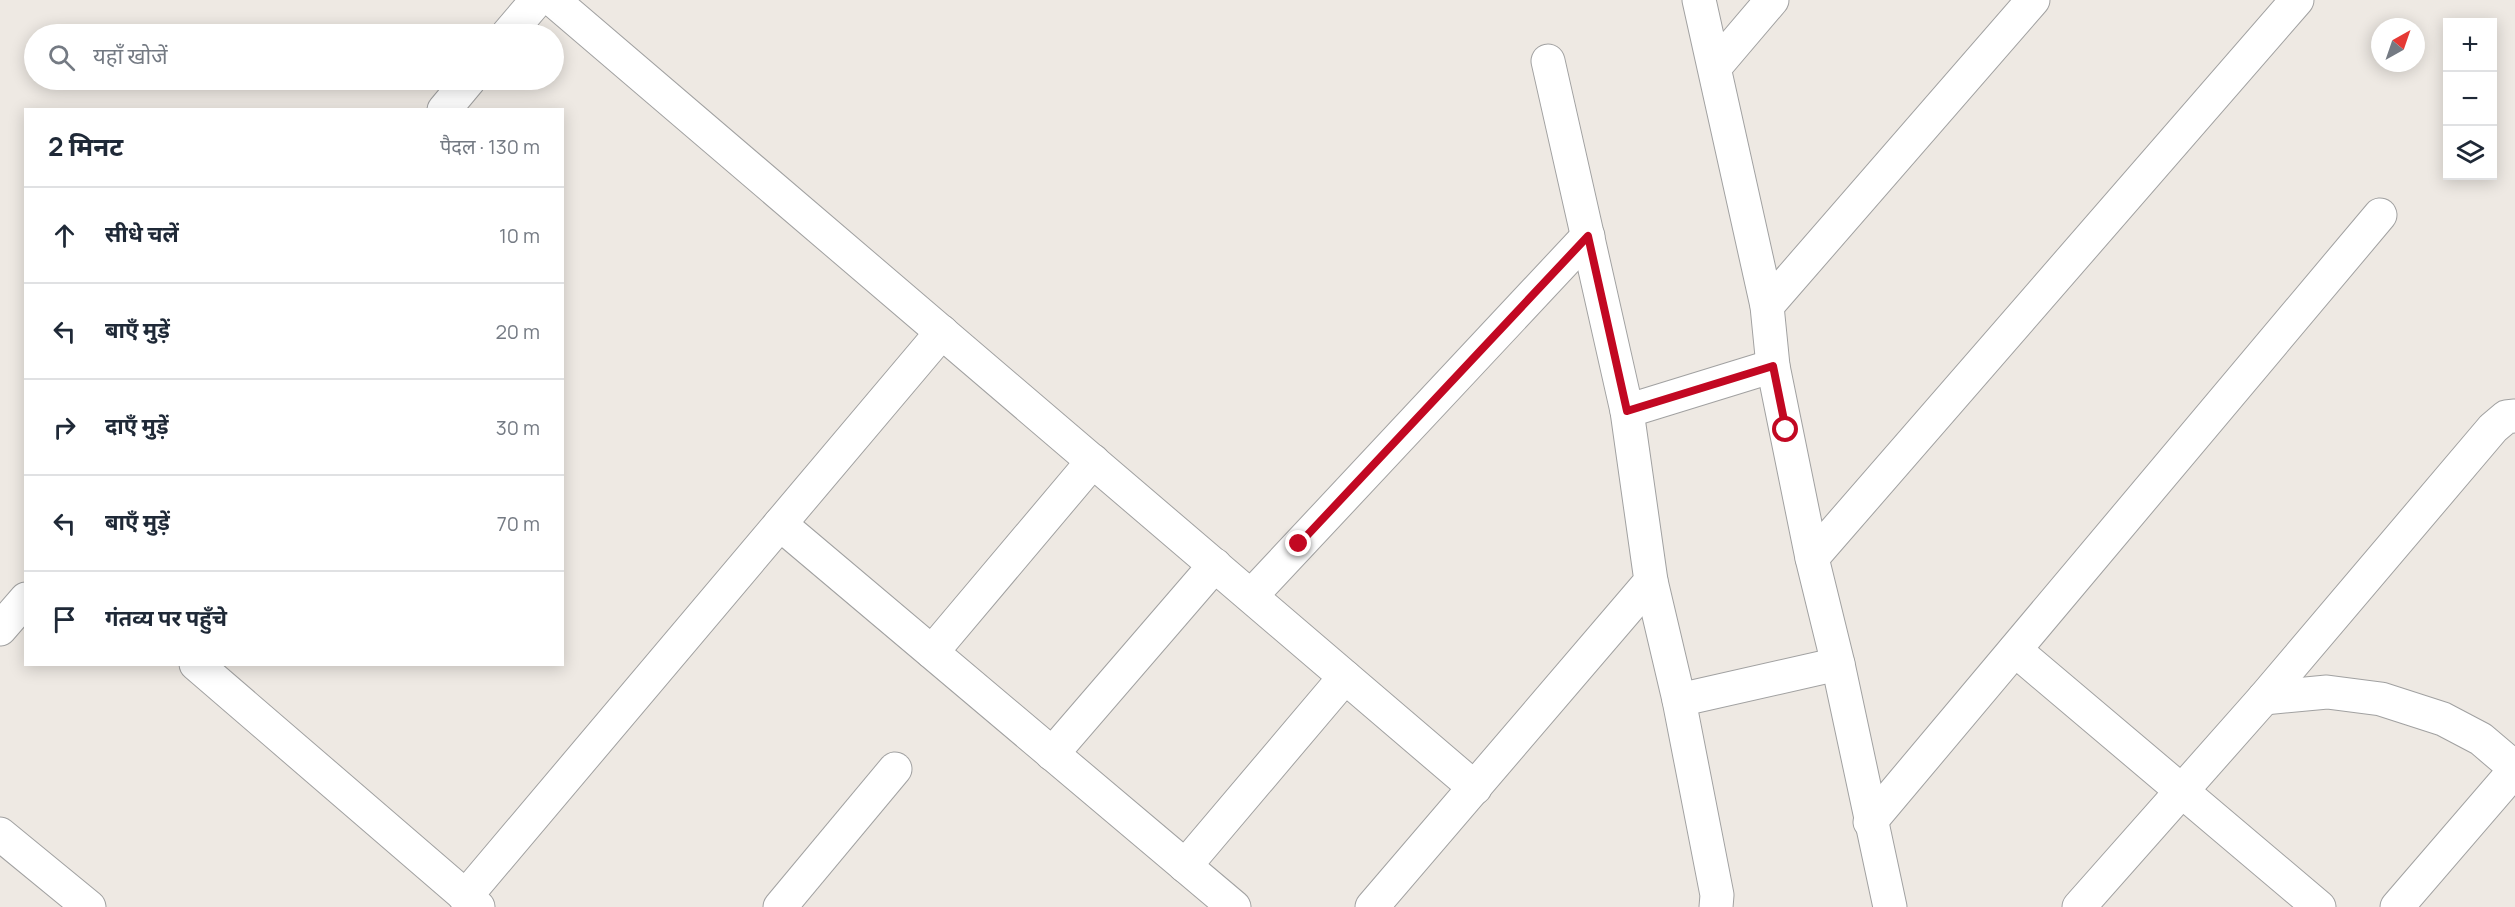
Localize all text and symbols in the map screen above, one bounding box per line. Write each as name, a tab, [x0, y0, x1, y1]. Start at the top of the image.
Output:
north arrow	[2371, 18, 2425, 72]
map controls	[2443, 18, 2497, 180]
button: +	[2443, 18, 2497, 72]
search box	[24, 24, 564, 90]
icon: search	[45, 41, 78, 74]
text: यहाँ खोजें	[93, 41, 168, 71]
button: −	[2443, 72, 2497, 126]
button: layers	[2443, 126, 2497, 180]
text: 2 मिनट	[48, 128, 123, 164]
text: पैदल · 130 m	[440, 133, 540, 160]
icon: ahead	[48, 219, 81, 252]
text: सीधे चलें	[105, 219, 179, 249]
text: 10 m	[499, 222, 540, 249]
icon: left	[48, 315, 81, 348]
text: बाएँ मुड़ें	[105, 315, 170, 345]
text: 20 m	[495, 318, 540, 345]
icon: right	[48, 411, 81, 444]
text: दाएँ मुड़ें	[105, 411, 168, 441]
text: 30 m	[496, 414, 540, 441]
route start	[1772, 416, 1798, 442]
icon: left	[48, 507, 81, 540]
text: बाएँ मुड़ें	[105, 507, 170, 537]
text: 70 m	[497, 510, 540, 537]
route end	[1285, 530, 1311, 556]
icon: arrive	[48, 603, 81, 636]
text: गंतव्य पर पहुँचे	[105, 603, 227, 633]

